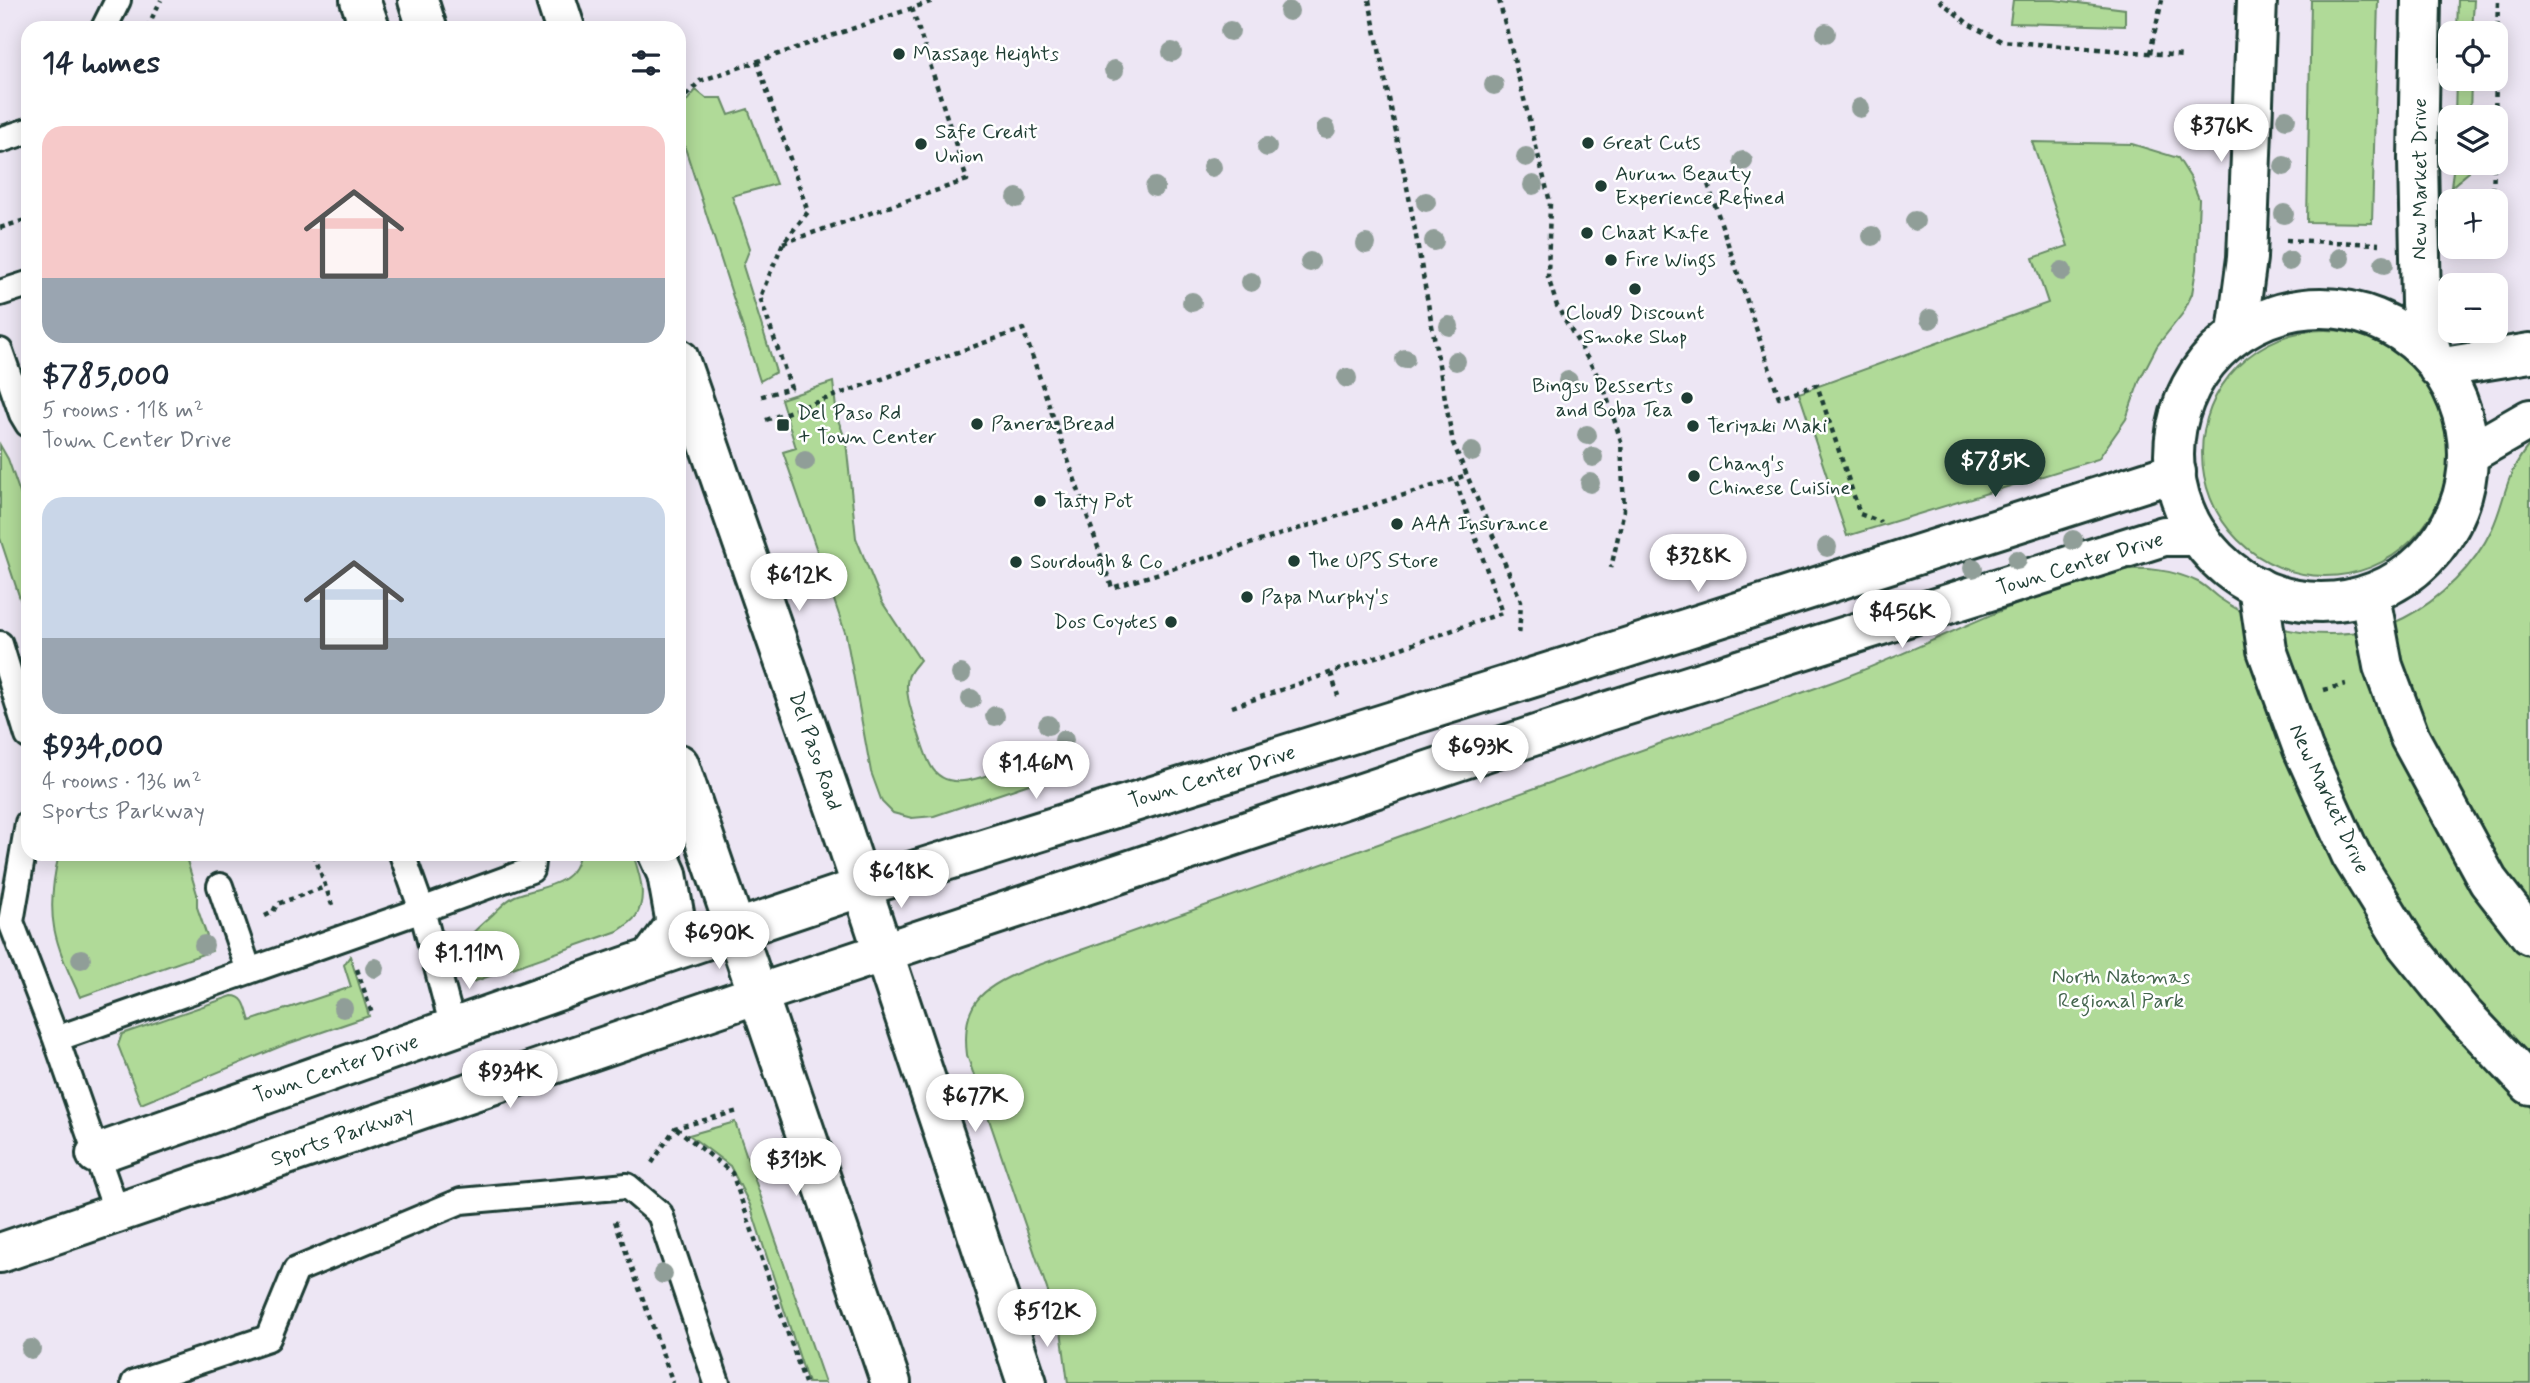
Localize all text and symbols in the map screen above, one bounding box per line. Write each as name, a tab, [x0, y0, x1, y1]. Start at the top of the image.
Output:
map controls	[2438, 21, 2508, 343]
button: locate	[2438, 21, 2508, 91]
place label: Massage Heights	[913, 40, 1059, 68]
text: 14 homes	[42, 44, 160, 83]
icon: filters	[627, 44, 665, 82]
marker: Massage Heights	[891, 46, 907, 62]
street label: New Market Drive	[2406, 98, 2434, 260]
pin: $376K	[2172, 104, 2270, 164]
button: layers	[2438, 105, 2508, 175]
text: $376K	[2190, 112, 2252, 142]
place label: Safe Credit Union	[935, 118, 1038, 170]
place label: Great Cuts	[1602, 129, 1701, 157]
marker: Great Cuts	[1580, 135, 1596, 151]
marker: Safe Credit Union	[913, 136, 929, 152]
place label: Aurum Beauty Experience Refined	[1615, 160, 1784, 212]
icon: home	[291, 171, 417, 297]
marker: Aurum Beauty Experience Refined	[1593, 178, 1609, 194]
button: +	[2438, 189, 2508, 259]
place label: Chaat Kafe	[1601, 219, 1709, 247]
marker: Chaat Kafe	[1579, 225, 1595, 241]
place label: Fire Wings	[1625, 246, 1716, 276]
marker: Fire Wings	[1603, 252, 1619, 268]
button: −	[2438, 273, 2508, 343]
marker: Cloud9 Discount Smoke Shop	[1627, 281, 1643, 297]
place label: Cloud9 Discount Smoke Shop	[1565, 299, 1705, 351]
text: $785,000	[42, 357, 169, 396]
place label: Bingsu Desserts and Boba Tea	[1532, 372, 1673, 424]
marker: Bingsu Desserts and Boba Tea	[1679, 390, 1695, 406]
text: 5 rooms · 118 m²	[42, 396, 204, 426]
place label: Del Paso Rd + Town Center	[797, 399, 937, 451]
place label: Panera Bread	[991, 410, 1115, 438]
place label: Teriyaki Maki	[1707, 412, 1827, 440]
marker: Panera Bread	[969, 416, 985, 432]
marker: Del Paso Rd + Town Center	[775, 417, 791, 433]
marker: Teriyaki Maki	[1685, 418, 1701, 434]
text: Town Center Drive	[42, 426, 232, 456]
pin: $785K	[1946, 440, 2044, 499]
text: $785K	[1960, 447, 2030, 477]
place label: Chang's Chinese Cuisine	[1708, 450, 1851, 502]
marker: Chang's Chinese Cuisine	[1686, 468, 1702, 484]
place label: Tasty Pot	[1054, 487, 1134, 515]
marker: Tasty Pot	[1032, 493, 1048, 509]
place label: AAA Insurance	[1411, 510, 1549, 538]
marker: AAA Insurance	[1389, 516, 1405, 532]
street label: Town Center Drive	[1993, 525, 2167, 603]
pin: $328K	[1649, 534, 1747, 594]
icon: home	[291, 542, 417, 668]
text: $328K	[1666, 542, 1730, 572]
place label: The UPS Store	[1308, 547, 1438, 575]
place label: Sourdough & Co	[1030, 548, 1163, 576]
marker: The UPS Store	[1286, 553, 1302, 569]
pin: $612K	[750, 554, 848, 613]
marker: Sourdough & Co	[1008, 554, 1024, 570]
text: $612K	[766, 561, 832, 591]
place label: Papa Murphy's	[1261, 583, 1389, 611]
marker: Papa Murphy's	[1239, 589, 1255, 605]
pin: $456K	[1853, 590, 1951, 650]
text: $456K	[1869, 598, 1935, 628]
place label: Dos Coyotes	[1053, 608, 1157, 636]
marker: Dos Coyotes	[1163, 614, 1179, 630]
street label: Del Paso Road	[782, 688, 848, 814]
street label: New Market Drive	[2282, 720, 2376, 878]
pin: $693K	[1431, 726, 1529, 785]
text: $934,000	[42, 728, 163, 767]
text: $693K	[1448, 733, 1512, 763]
street label: Town Center Drive	[1125, 738, 1299, 816]
pin: $1.46M	[979, 742, 1093, 801]
text: $1.46M	[999, 749, 1073, 779]
text: 4 rooms · 136 m²	[42, 767, 202, 797]
text: Sports Parkway	[42, 797, 205, 827]
pin: $618K	[852, 850, 950, 910]
text: $618K	[869, 858, 933, 888]
pin: $690K	[670, 912, 768, 971]
text: $690K	[684, 919, 754, 949]
pin: $1.11M	[412, 932, 526, 991]
text: $1.11M	[435, 939, 503, 969]
park label: North Natomas Regional Park	[2052, 963, 2190, 1017]
street label: Town Center Drive	[250, 1028, 422, 1110]
pin: $934K	[461, 1050, 559, 1110]
text: $934K	[478, 1058, 542, 1088]
pin: $677K	[926, 1074, 1024, 1134]
text: $677K	[942, 1082, 1008, 1112]
street label: Sports Parkway	[267, 1099, 417, 1173]
pin: $313K	[747, 1138, 845, 1198]
text: $313K	[766, 1146, 826, 1176]
pin: $512K	[998, 1290, 1096, 1349]
text: $512K	[1013, 1297, 1081, 1327]

